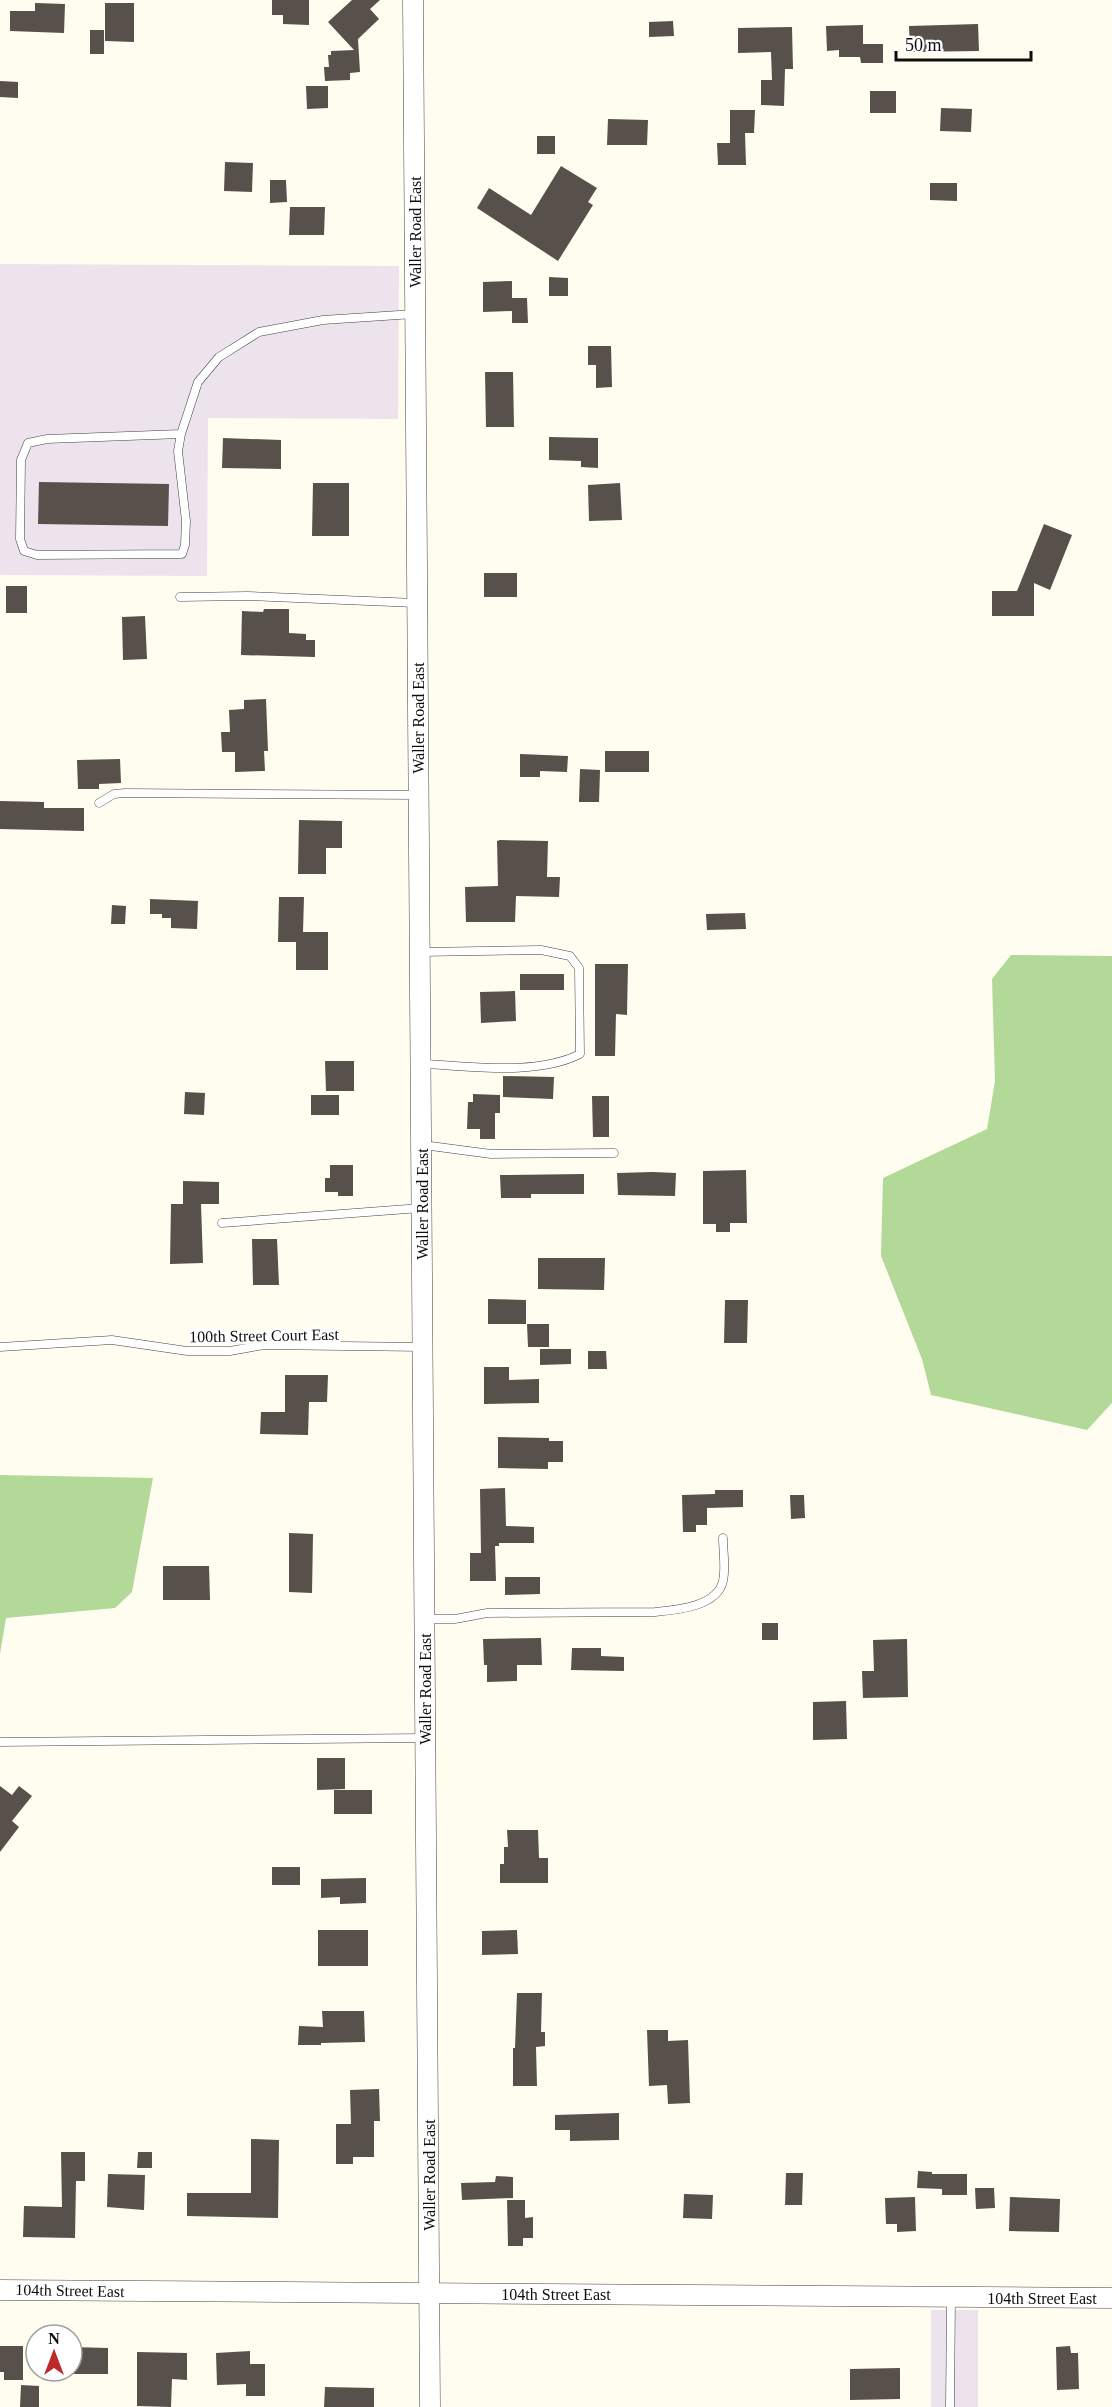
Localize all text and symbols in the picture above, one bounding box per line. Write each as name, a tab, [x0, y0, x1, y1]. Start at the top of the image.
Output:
scale bar	[896, 24, 1031, 62]
text: 50 m	[905, 35, 942, 55]
street label: Waller Road East	[407, 176, 424, 288]
street label: Waller Road East	[410, 662, 427, 774]
street label: Waller Road East	[414, 1148, 431, 1260]
street label: 100th Street Court East	[189, 1326, 340, 1345]
street label: Waller Road East	[417, 1633, 434, 1745]
street label: Waller Road East	[421, 2119, 438, 2231]
street label: 104th Street East	[15, 2281, 125, 2300]
street label: 104th Street East	[501, 2286, 611, 2303]
street label: 104th Street East	[987, 2290, 1097, 2307]
north arrow	[24, 2323, 84, 2383]
text: N	[48, 2330, 60, 2347]

